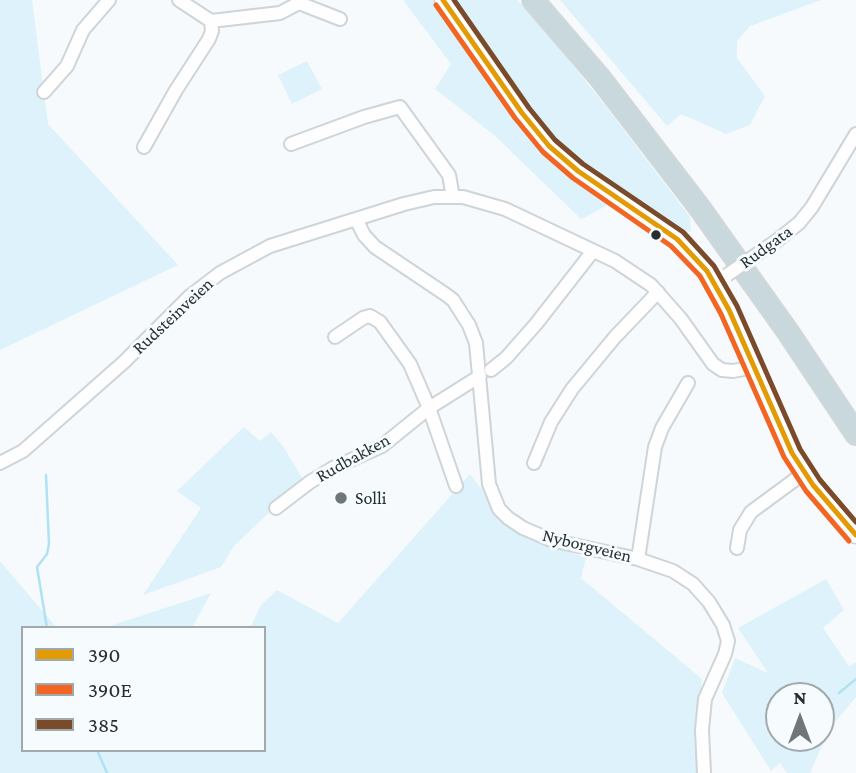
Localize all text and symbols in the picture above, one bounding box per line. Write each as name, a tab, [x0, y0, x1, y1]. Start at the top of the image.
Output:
street label: Rudgata	[735, 221, 797, 273]
unlabelled marker	[649, 228, 663, 242]
street label: Rudsteinveien	[128, 273, 218, 359]
street label: Rudbakken	[312, 429, 394, 487]
place label: Solli	[355, 487, 387, 509]
marker: Solli	[333, 490, 349, 506]
street label: Nyborgveien	[540, 524, 634, 568]
legend	[21, 626, 266, 752]
text: 390	[88, 643, 120, 667]
text: 390E	[88, 678, 132, 702]
north arrow	[765, 682, 835, 752]
text: N	[794, 687, 806, 708]
text: 385	[88, 713, 119, 737]

